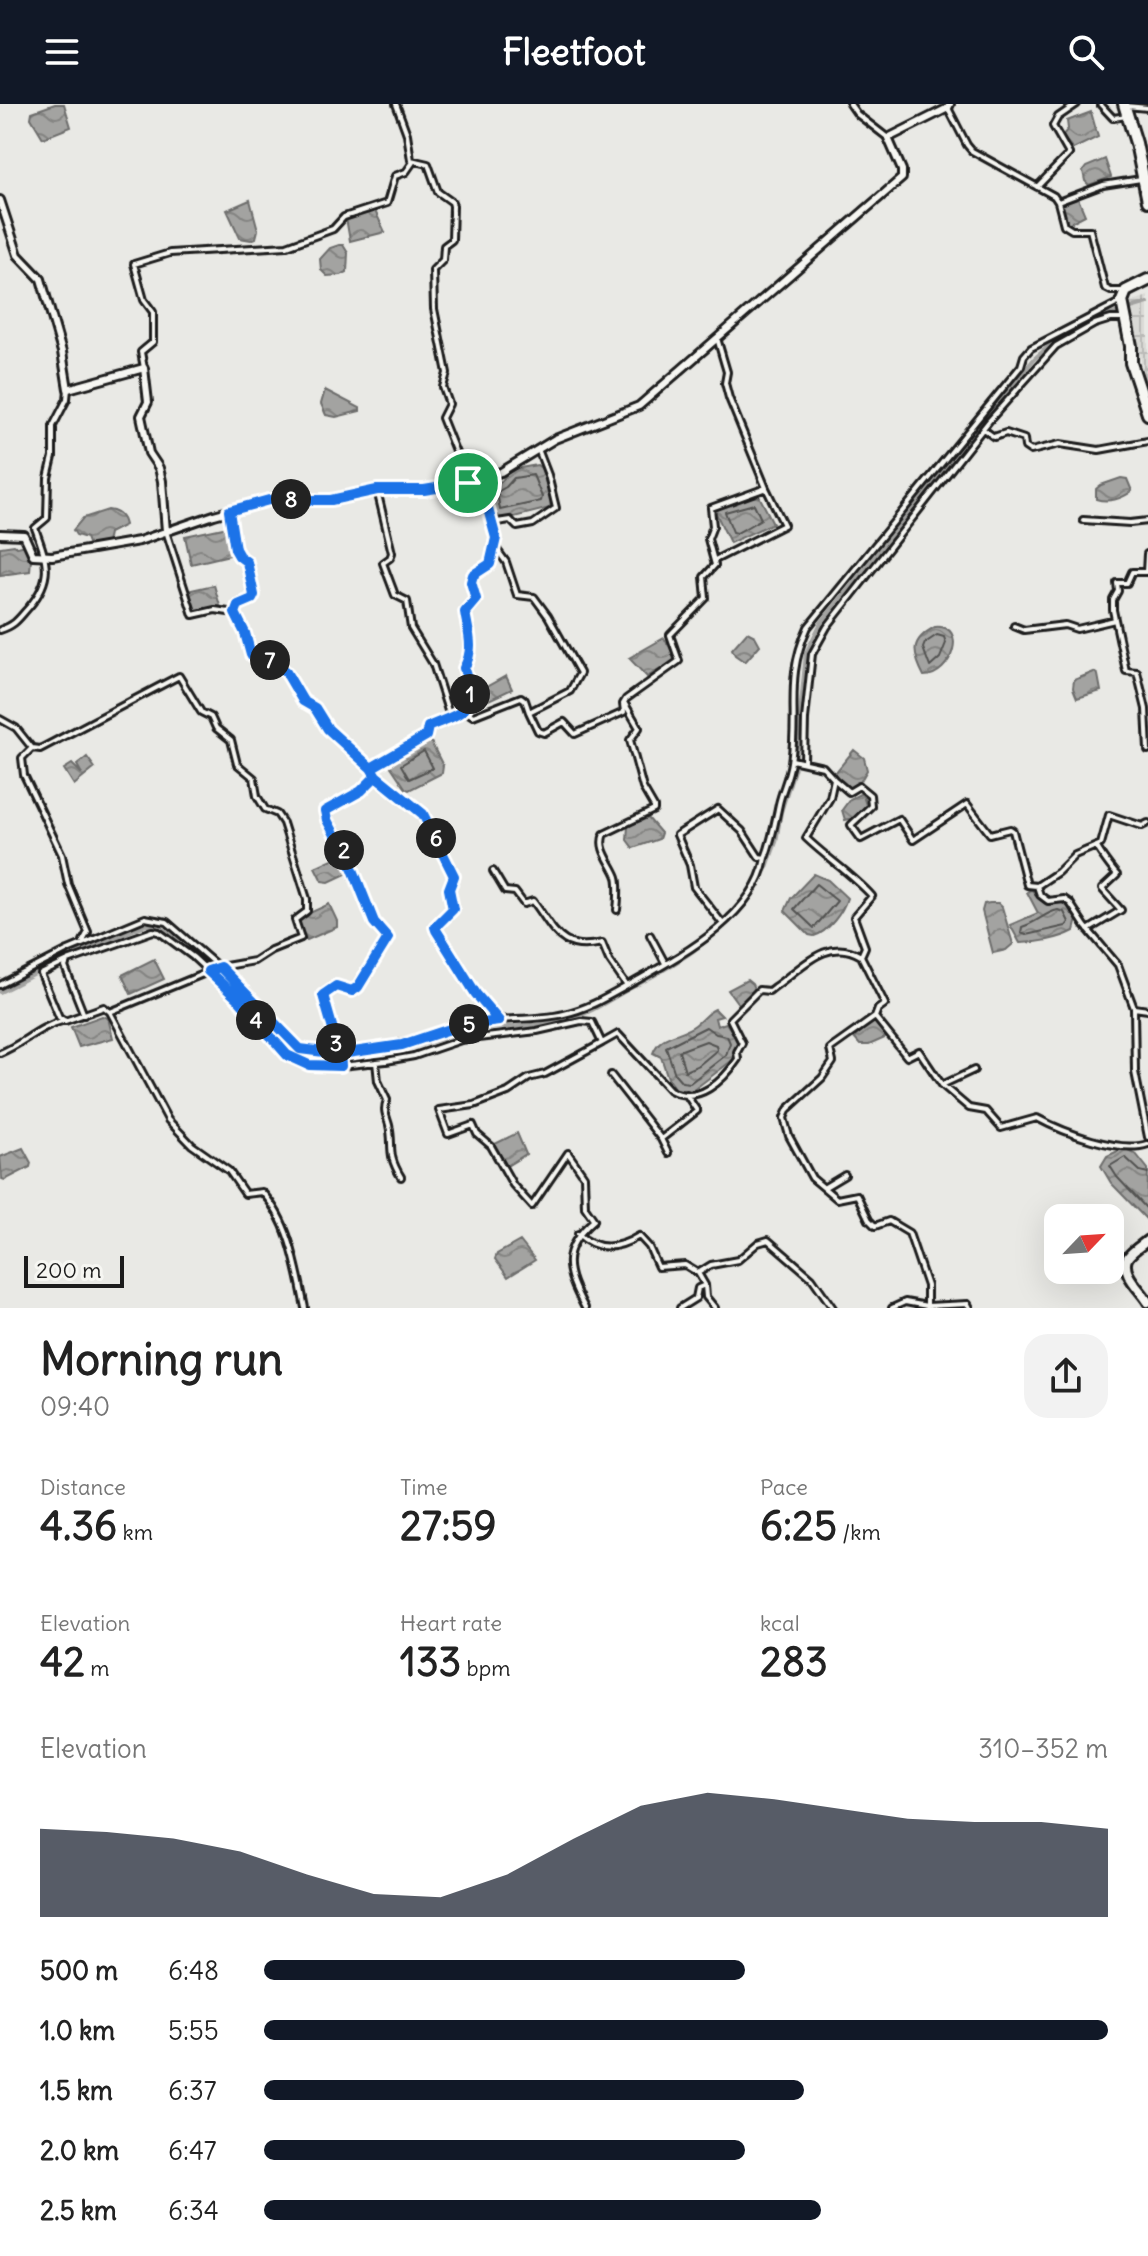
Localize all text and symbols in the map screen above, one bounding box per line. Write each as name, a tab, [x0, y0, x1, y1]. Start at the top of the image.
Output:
icon: menu	[40, 30, 84, 74]
text: Fleetfoot	[502, 30, 646, 75]
icon: search	[1064, 30, 1108, 74]
pin	[434, 449, 502, 517]
icon: arrive	[446, 461, 490, 505]
pin: 8	[271, 479, 311, 519]
text: 8	[285, 485, 297, 513]
pin: 7	[250, 640, 290, 680]
text: 7	[265, 646, 275, 674]
pin: 1	[450, 674, 490, 714]
text: 1	[466, 680, 474, 708]
pin: 6	[416, 818, 456, 858]
text: 6	[430, 824, 442, 852]
pin: 2	[324, 830, 364, 870]
text: 2	[338, 836, 350, 864]
pin: 4	[236, 1000, 276, 1040]
pin: 5	[449, 1004, 489, 1044]
text: 4	[250, 1006, 262, 1034]
text: 5	[463, 1010, 475, 1038]
pin: 3	[316, 1023, 356, 1063]
text: 3	[330, 1029, 342, 1057]
north arrow	[1044, 1204, 1124, 1284]
map controls	[1044, 1204, 1124, 1284]
scale bar	[24, 1252, 124, 1288]
text: 200 m	[36, 1256, 102, 1284]
text: Morning run	[40, 1332, 283, 1387]
button: share	[1024, 1334, 1108, 1418]
text: 09:40	[40, 1390, 110, 1423]
text: Distance	[40, 1473, 126, 1501]
text: Time	[400, 1473, 448, 1501]
text: Pace	[760, 1473, 808, 1501]
text: 4.36	[40, 1501, 117, 1551]
text: 27:59	[400, 1501, 497, 1551]
text: 6:25	[760, 1501, 837, 1551]
text: km	[117, 1518, 153, 1546]
text: /km	[837, 1518, 881, 1546]
text: Elevation	[40, 1609, 130, 1637]
text: Heart rate	[400, 1609, 502, 1637]
text: kcal	[760, 1609, 800, 1637]
text: 42	[40, 1637, 85, 1687]
text: 133	[400, 1637, 461, 1687]
text: 283	[760, 1637, 828, 1687]
text: m	[85, 1654, 110, 1682]
text: bpm	[461, 1654, 511, 1682]
text: Elevation	[40, 1732, 147, 1765]
text: 310–352 m	[978, 1732, 1108, 1765]
text: 500 m	[40, 1954, 118, 1987]
text: 6:48	[168, 1954, 219, 1987]
text: 1.0 km	[40, 2014, 115, 2047]
text: 5:55	[168, 2014, 219, 2047]
text: 1.5 km	[40, 2074, 113, 2107]
text: 6:37	[168, 2074, 216, 2107]
text: 2.0 km	[40, 2134, 119, 2167]
text: 6:47	[168, 2134, 216, 2167]
text: 2.5 km	[40, 2194, 117, 2227]
text: 6:34	[168, 2194, 219, 2227]

